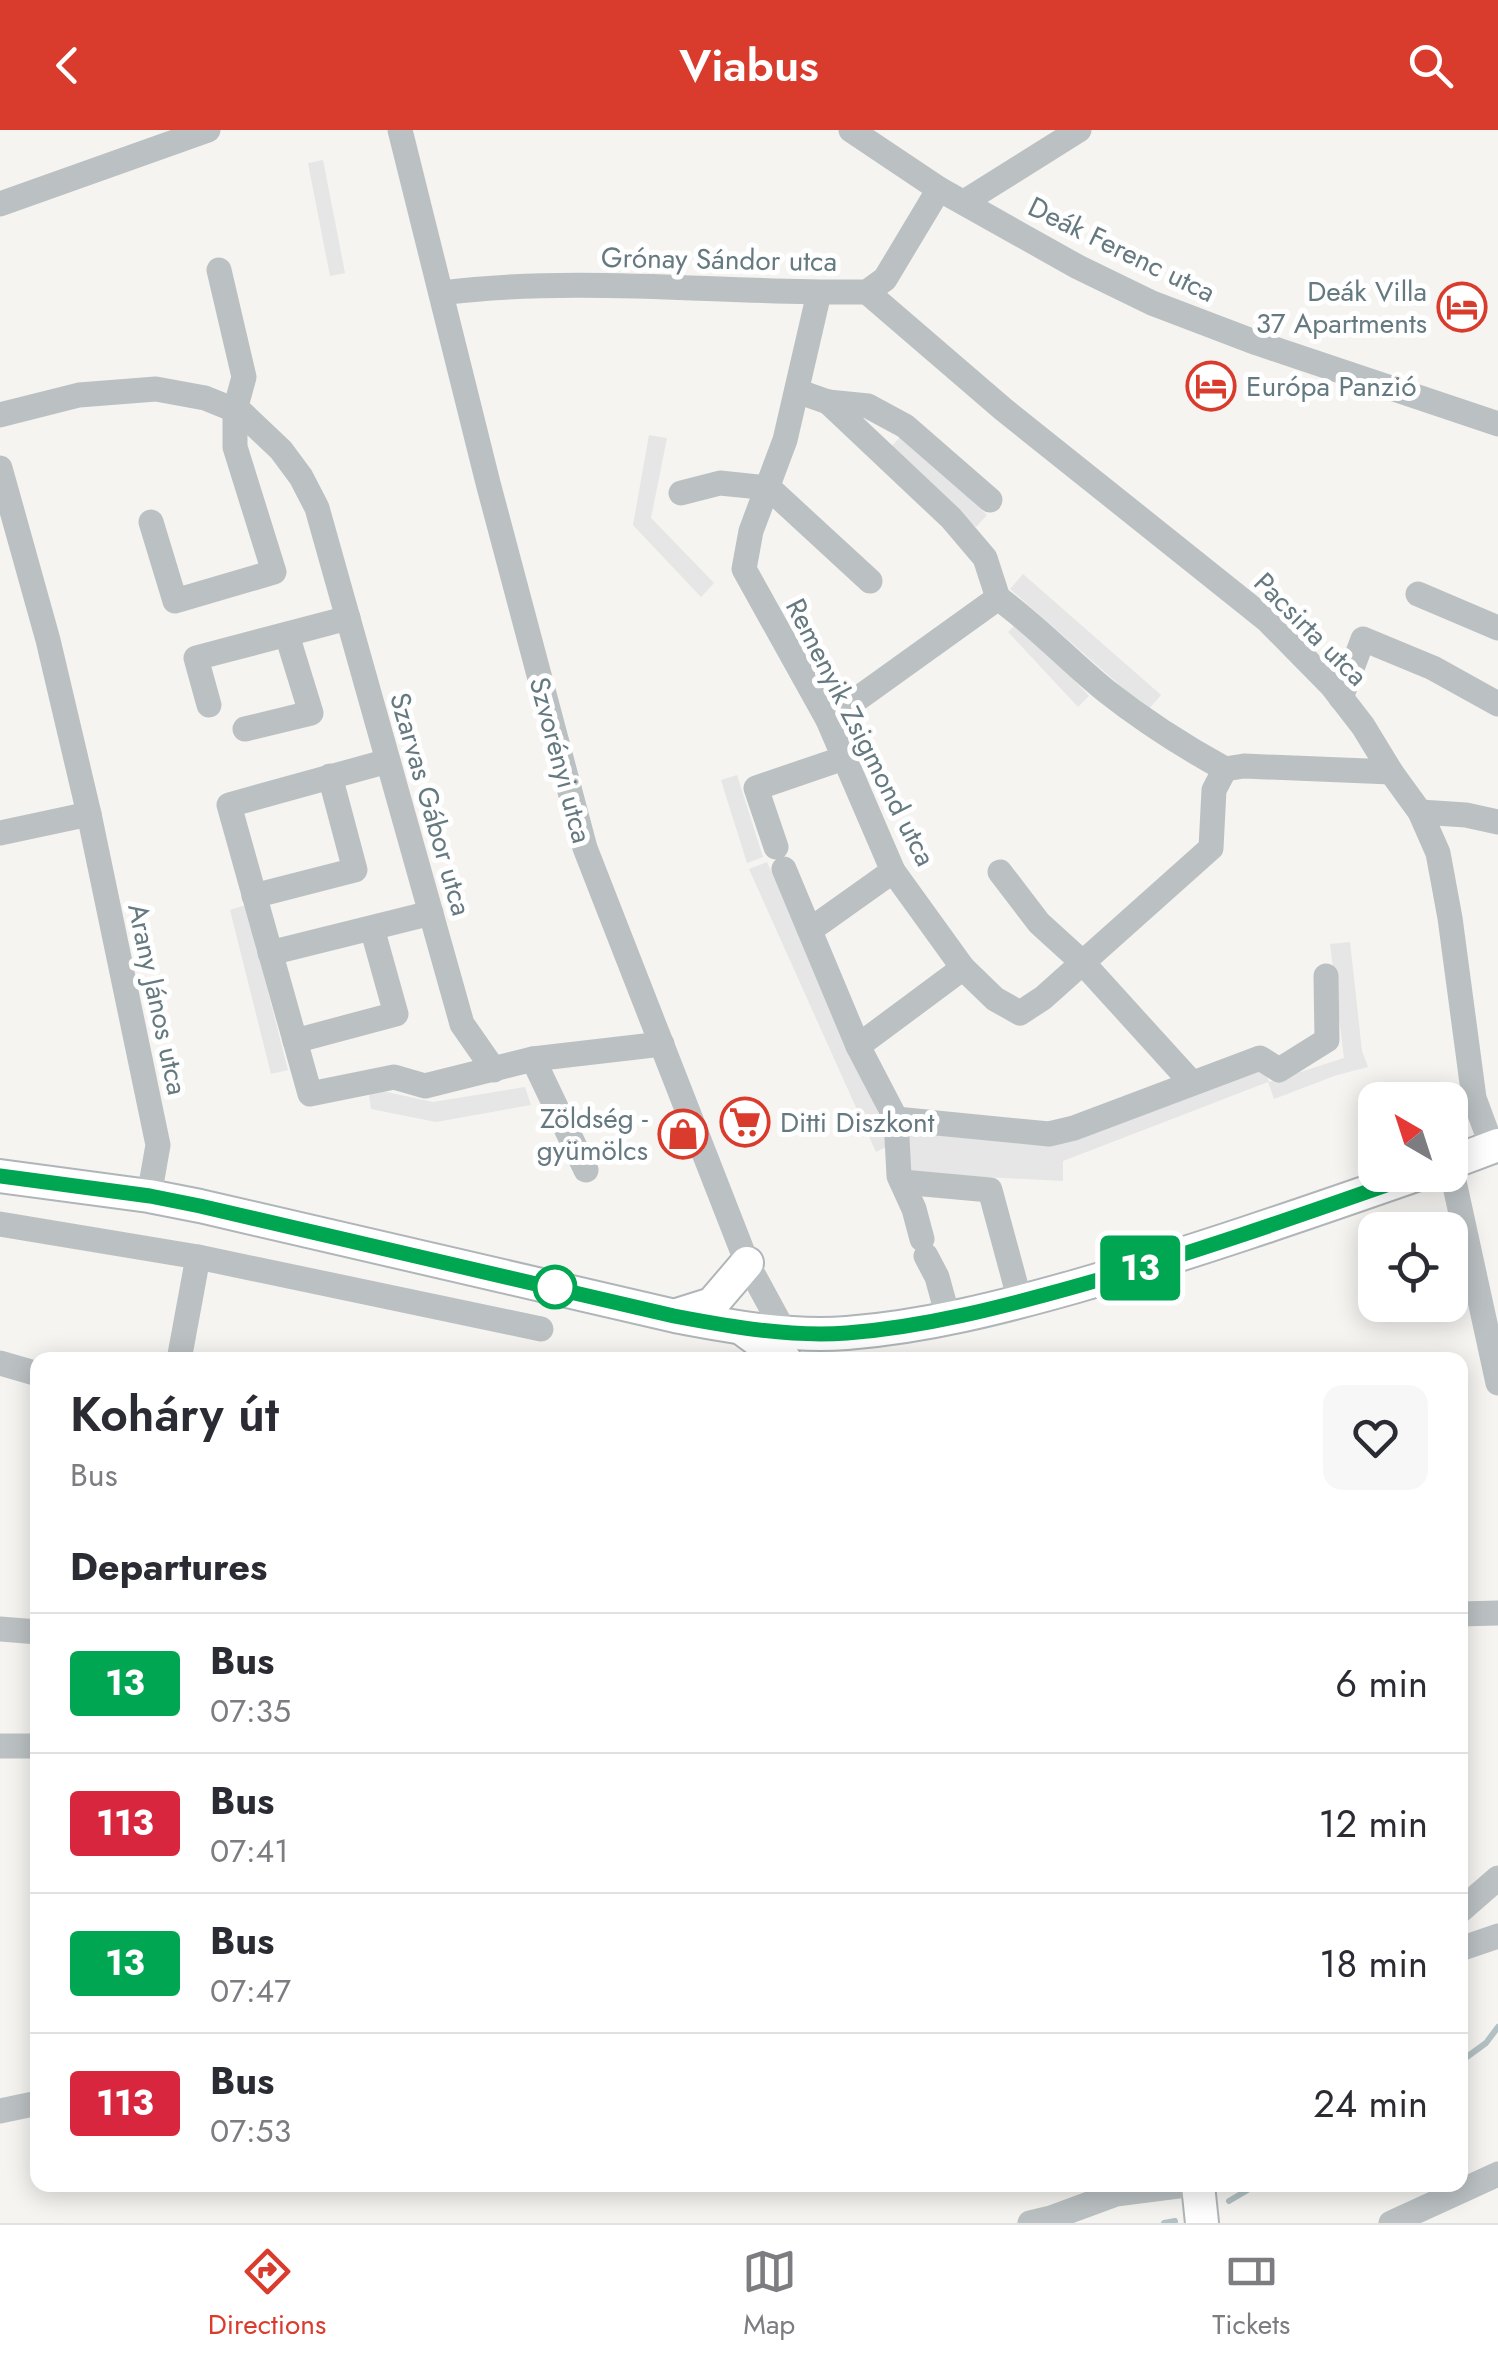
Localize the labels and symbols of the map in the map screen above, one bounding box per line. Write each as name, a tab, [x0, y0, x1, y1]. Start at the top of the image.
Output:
street label: Deák Ferenc utca	[1021, 186, 1222, 313]
street label: Grónay Sándor utca	[601, 237, 837, 282]
place label: Deák Villa 37 Apartments	[1256, 271, 1427, 344]
hotel icon: Deák Villa 37 Apartments	[1436, 281, 1488, 333]
hotel icon: Európa Panzió	[1185, 360, 1237, 412]
place label: Európa Panzió	[1246, 366, 1417, 407]
street label: Pacsirta utca	[1244, 563, 1377, 696]
street label: Remenyik Zsigmond utca	[775, 591, 946, 873]
street label: Szvorényi utca	[519, 673, 602, 848]
street label: Szarvas Gábor utca	[379, 688, 482, 921]
street label: Arany János utca	[117, 899, 198, 1099]
north arrow	[1358, 1082, 1468, 1192]
supermarket icon: Ditti Diszkont	[719, 1096, 771, 1148]
place label: Zöldség - gyümölcs	[537, 1098, 648, 1171]
place label: Ditti Diszkont	[780, 1102, 935, 1143]
shop icon: Zöldség - gyümölcs	[657, 1108, 709, 1160]
line badge: 13	[1095, 1236, 1185, 1300]
unlabelled marker	[534, 1266, 576, 1308]

